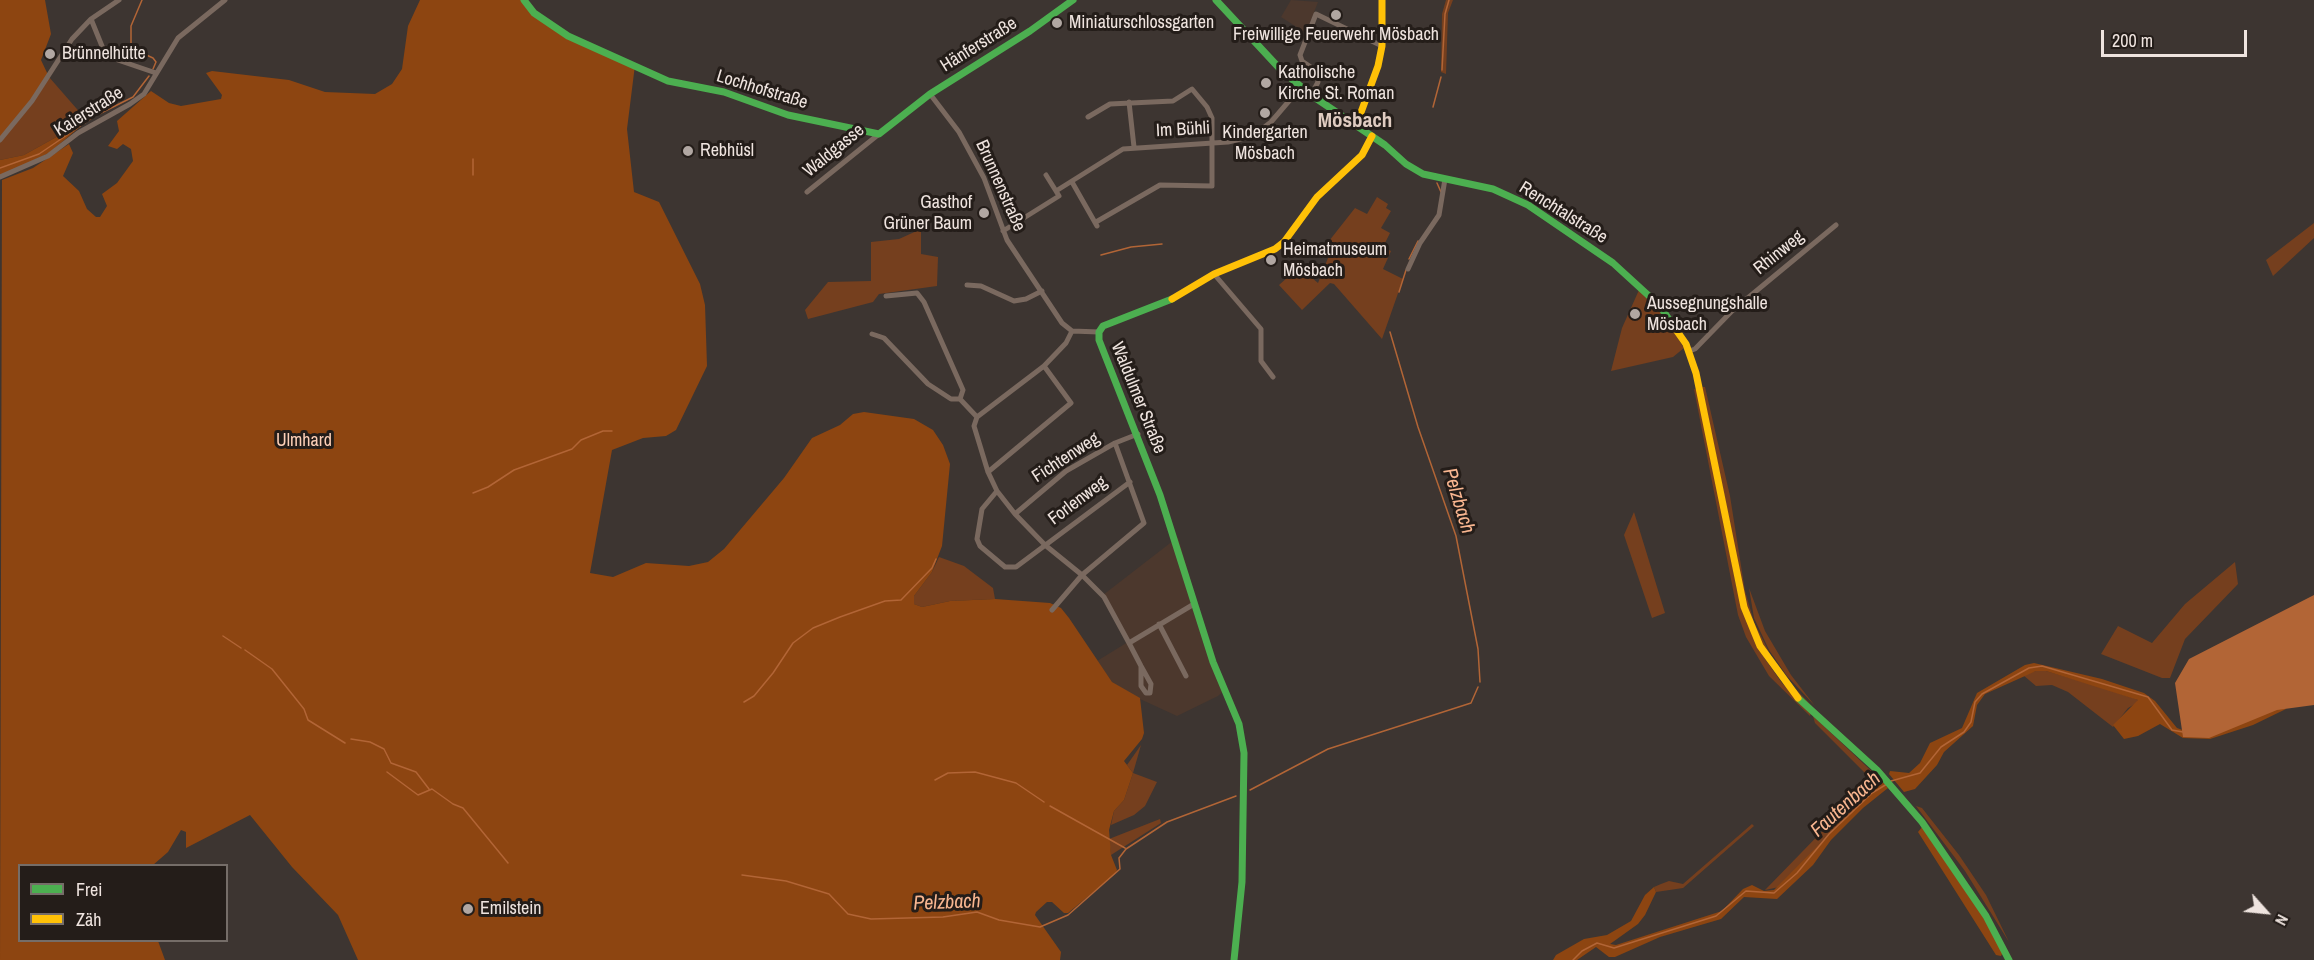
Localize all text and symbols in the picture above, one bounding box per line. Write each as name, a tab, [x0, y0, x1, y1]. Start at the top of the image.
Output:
marker: Freiwillige Feuerwehr Mösbach	[1329, 8, 1343, 22]
place label: Miniaturschlossgarten	[1069, 12, 1214, 34]
street label: Hänferstraße	[937, 13, 1021, 77]
marker: Miniaturschlossgarten	[1050, 16, 1064, 30]
scale bar	[2104, 18, 2250, 56]
place label: Freiwillige Feuerwehr Mösbach	[1233, 24, 1439, 46]
text: 200 m	[2112, 28, 2153, 53]
place label: Brünnelhütte	[62, 43, 146, 65]
marker: Brünnelhütte	[43, 47, 57, 61]
place label: Katholische Kirche St. Roman	[1278, 62, 1394, 104]
street label: Lochhofstraße	[714, 66, 810, 114]
marker: Katholische Kirche St. Roman	[1259, 76, 1273, 90]
street label: Kaierstraße	[51, 82, 127, 142]
marker: Kindergarten Mösbach	[1258, 106, 1272, 120]
district label: Mösbach	[1318, 108, 1392, 134]
street label: Im Bühli	[1155, 118, 1211, 142]
street label: Waldgasse	[799, 120, 869, 182]
place label: Kindergarten Mösbach	[1222, 122, 1308, 164]
street label: Brunnenstraße	[970, 137, 1030, 235]
place label: Rebhüsl	[700, 140, 754, 162]
marker: Rebhüsl	[681, 144, 695, 158]
street label: Renchtalstraße	[1515, 177, 1611, 249]
place label: Gasthof Grüner Baum	[883, 192, 972, 234]
marker: Gasthof Grüner Baum	[977, 206, 991, 220]
street label: Rhinweg	[1750, 226, 1808, 280]
place label: Heimatmuseum Mösbach	[1283, 239, 1387, 282]
marker: Heimatmuseum Mösbach	[1264, 253, 1278, 267]
place label: Aussegnungshalle Mösbach	[1647, 293, 1768, 336]
marker: Aussegnungshalle Mösbach	[1628, 307, 1642, 321]
street label: Waldulmer Straße	[1106, 339, 1170, 457]
street label: Fichtenweg	[1028, 428, 1104, 488]
park label: Ulmhard	[276, 430, 332, 452]
water label: Pelzbach	[1437, 465, 1479, 537]
street label: Forlenweg	[1044, 472, 1112, 530]
water label: Fautenbach	[1806, 767, 1886, 843]
legend	[18, 864, 228, 942]
text: Frei	[76, 877, 102, 902]
north arrow	[2236, 882, 2296, 942]
water label: Pelzbach	[913, 890, 981, 916]
place label: Emilstein	[480, 898, 542, 920]
marker: Emilstein	[461, 902, 475, 916]
text: Zäh	[76, 907, 101, 932]
text: N	[2270, 911, 2294, 929]

